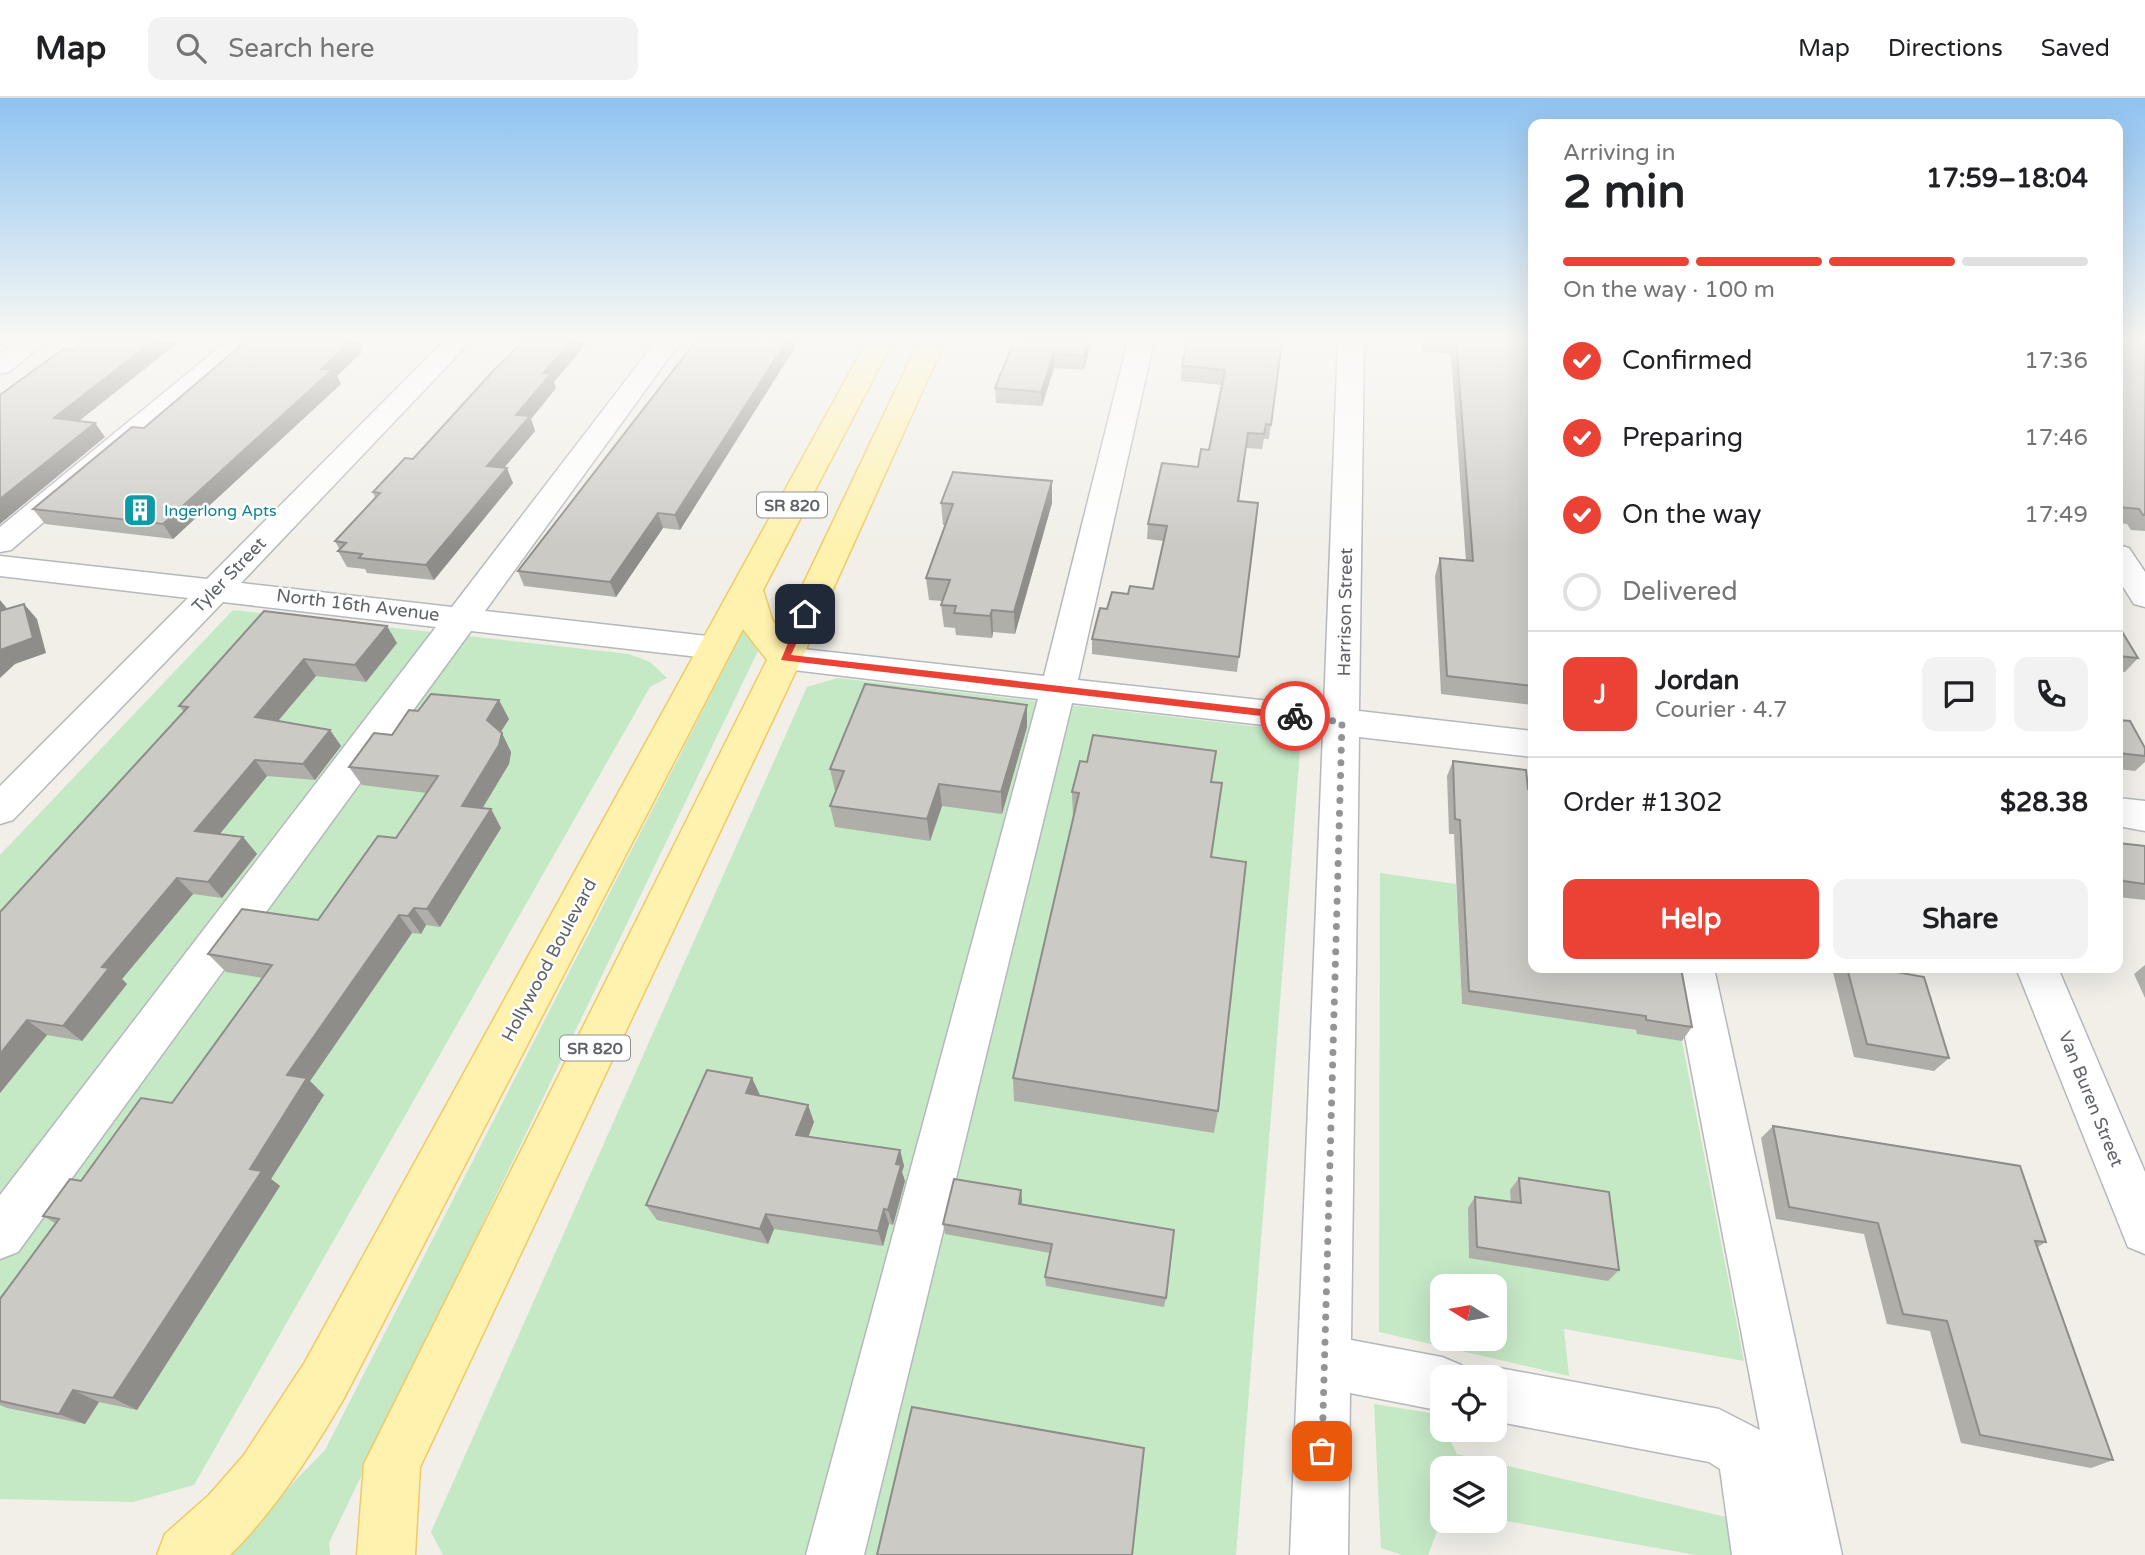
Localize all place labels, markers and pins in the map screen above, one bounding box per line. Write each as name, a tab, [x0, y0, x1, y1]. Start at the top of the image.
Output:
building icon: Ingerlong Apts	[121, 491, 159, 529]
place label: Ingerlong Apts	[164, 501, 277, 521]
pin	[775, 584, 835, 644]
pin	[1292, 1421, 1352, 1481]

